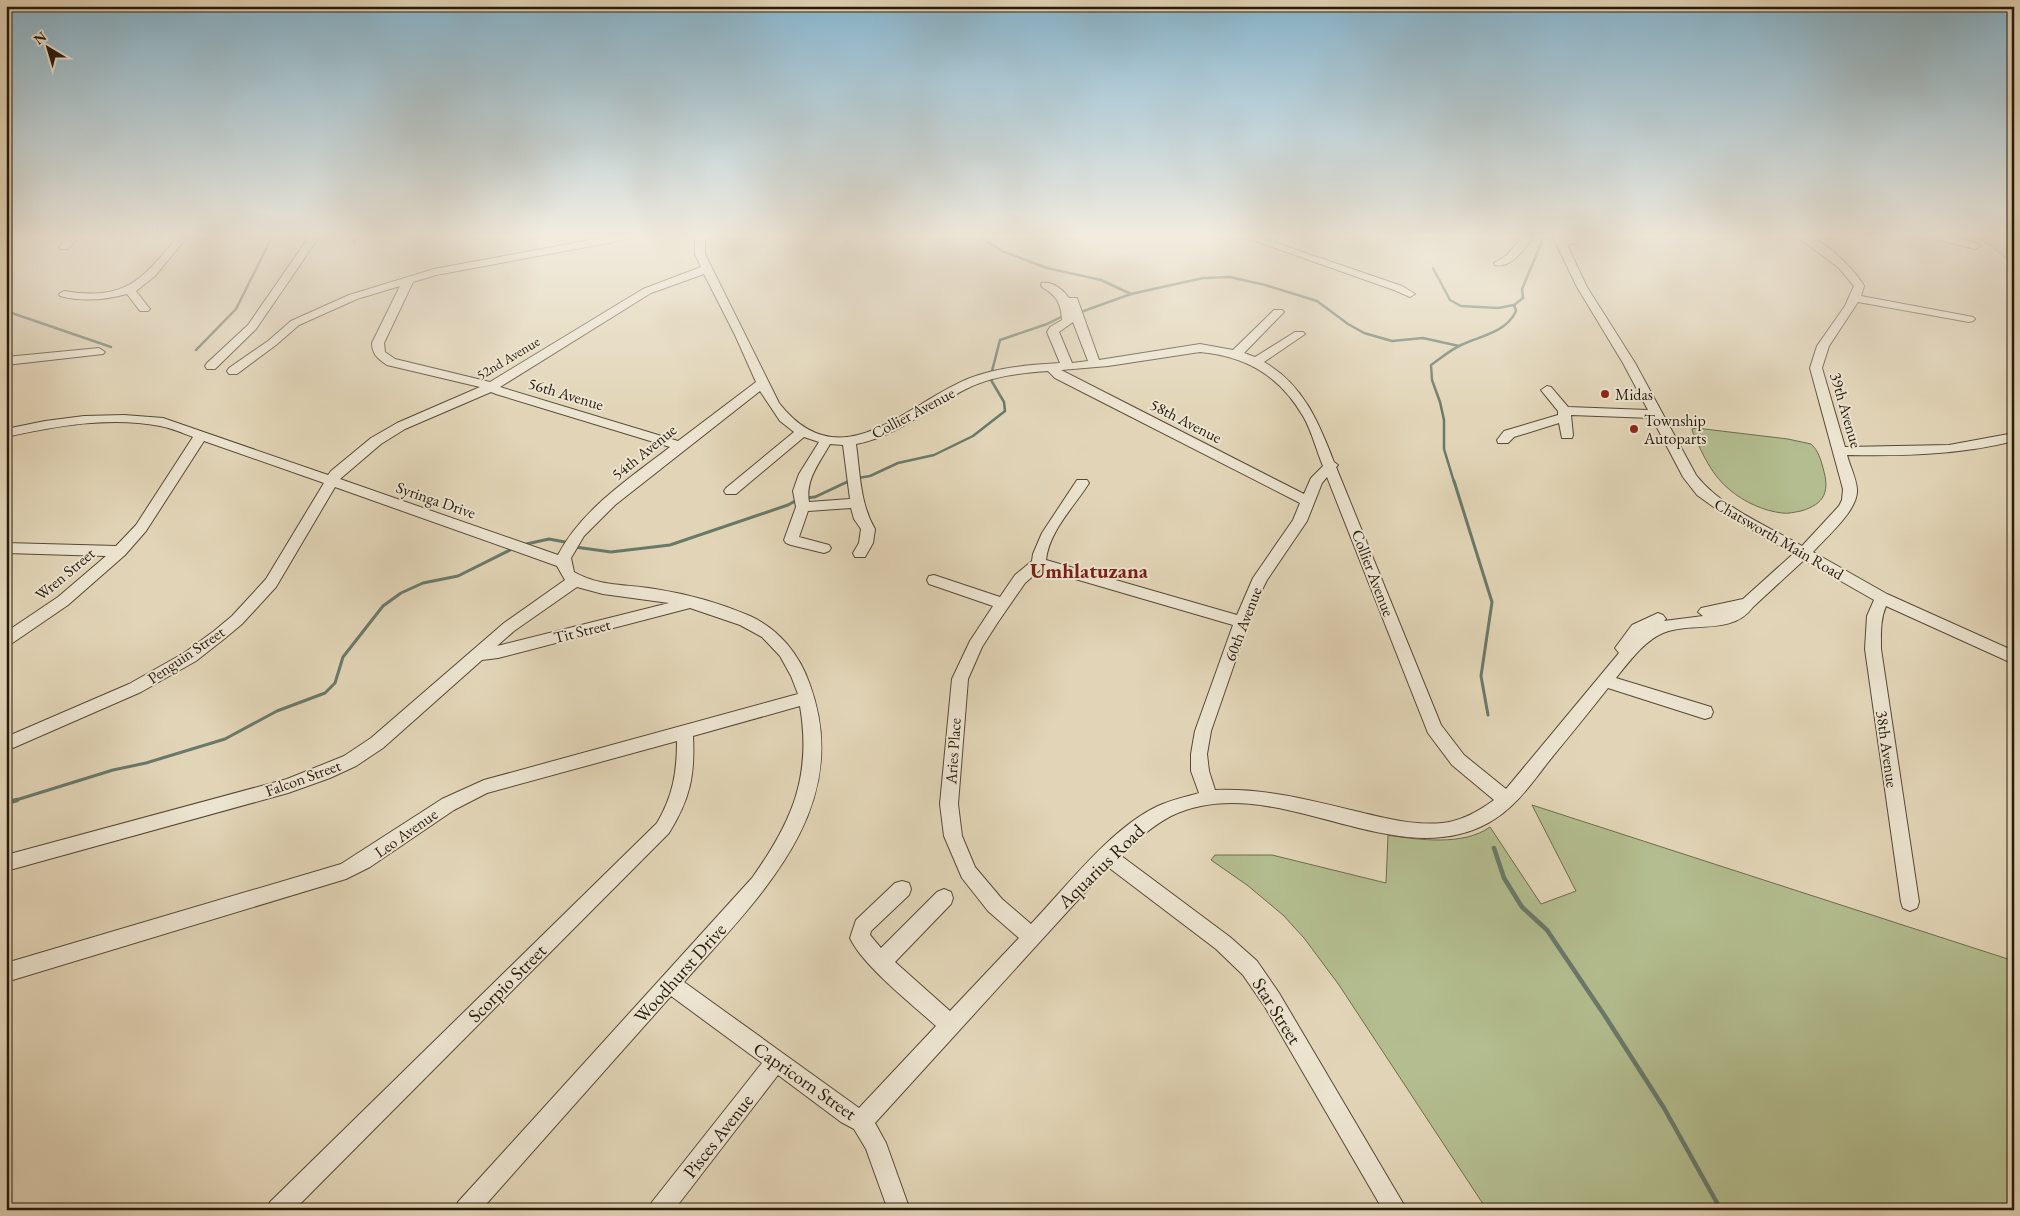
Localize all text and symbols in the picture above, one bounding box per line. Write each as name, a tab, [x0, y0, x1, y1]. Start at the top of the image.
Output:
north arrow	[22, 22, 72, 72]
text: N	[30, 27, 51, 48]
street label: 52nd Avenue	[473, 332, 543, 384]
street label: 39th Avenue	[1825, 370, 1867, 450]
street label: 56th Avenue	[526, 373, 606, 415]
street label: Collier Avenue	[868, 382, 958, 444]
place label: Midas	[1615, 384, 1653, 405]
marker: Midas	[1599, 388, 1611, 400]
street label: 58th Avenue	[1147, 394, 1225, 448]
place label: Township Autoparts	[1643, 410, 1706, 449]
street label: 54th Avenue	[607, 419, 681, 485]
marker: Township Autoparts	[1628, 423, 1640, 435]
street label: Syringa Drive	[393, 477, 479, 523]
street label: Chatsworth Main Road	[1711, 493, 1848, 585]
street label: Collier Avenue	[1347, 527, 1399, 619]
street label: Wren Street	[31, 543, 99, 605]
district label: Umhlatuzana	[1030, 557, 1149, 584]
street label: 60th Avenue	[1219, 584, 1267, 664]
street label: Tit Street	[551, 614, 613, 648]
street label: Penguin Street	[143, 621, 229, 689]
street label: 38th Avenue	[1871, 709, 1903, 789]
street label: Aries Place	[940, 717, 966, 786]
street label: Falcon Street	[262, 755, 344, 801]
street label: Leo Avenue	[370, 804, 442, 862]
street label: Aquarius Road	[1052, 818, 1150, 914]
street label: Woodhurst Drive	[628, 918, 732, 1028]
street label: Scorpio Street	[462, 938, 552, 1028]
street label: Star Street	[1247, 973, 1307, 1049]
street label: Capricorn Street	[748, 1036, 862, 1126]
street label: Pisces Avenue	[677, 1089, 759, 1183]

